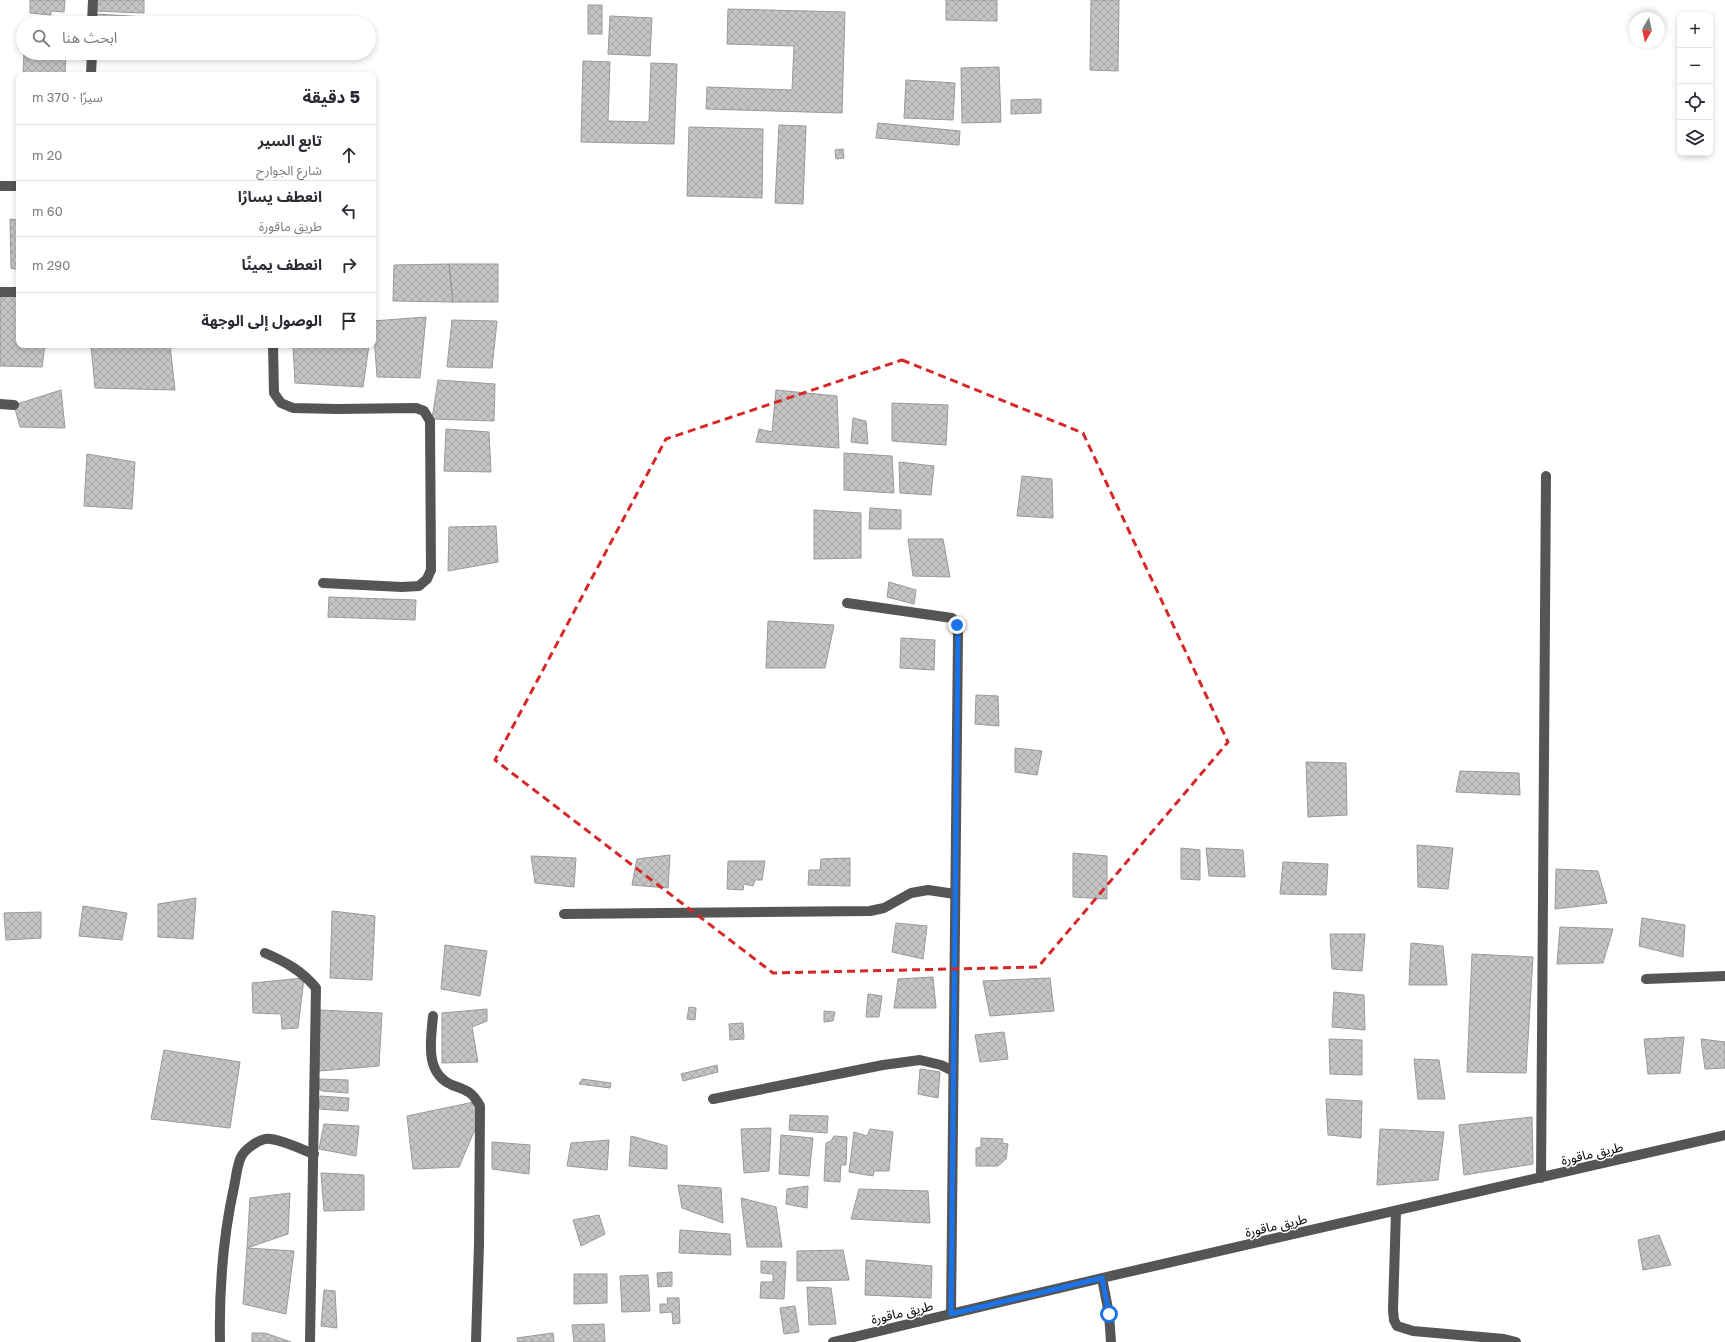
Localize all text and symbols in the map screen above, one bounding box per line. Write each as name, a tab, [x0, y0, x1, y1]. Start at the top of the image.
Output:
north arrow	[1629, 12, 1665, 48]
map controls	[1677, 12, 1713, 156]
button: +	[1677, 12, 1713, 48]
search box	[16, 16, 376, 60]
icon: search	[30, 27, 52, 49]
text: ابحث هنا	[62, 28, 117, 46]
button: −	[1677, 48, 1713, 84]
button: locate	[1677, 84, 1713, 120]
text: 5 دقيقة	[303, 86, 360, 107]
text: سيرًا · 370 m	[32, 89, 103, 105]
button: layers	[1677, 120, 1713, 156]
text: تابع السير	[258, 131, 322, 149]
icon: ahead	[338, 144, 360, 166]
text: 20 m	[32, 147, 62, 163]
text: شارع الجوارح	[256, 162, 322, 178]
text: انعطف يسارًا	[238, 187, 322, 205]
icon: left	[338, 200, 360, 222]
text: 60 m	[32, 203, 63, 219]
text: طريق ماقورة	[259, 218, 322, 234]
icon: right	[338, 254, 360, 276]
text: انعطف يمينًا	[242, 255, 322, 273]
text: 290 m	[32, 257, 70, 273]
icon: arrive	[338, 310, 360, 332]
text: الوصول إلى الوجهة	[201, 311, 322, 329]
route end	[948, 616, 966, 634]
street label: طريق ماقورة	[1559, 1138, 1625, 1169]
street label: طريق ماقورة	[1243, 1210, 1309, 1241]
street label: طريق ماقورة	[869, 1297, 935, 1328]
route start	[1100, 1305, 1118, 1323]

